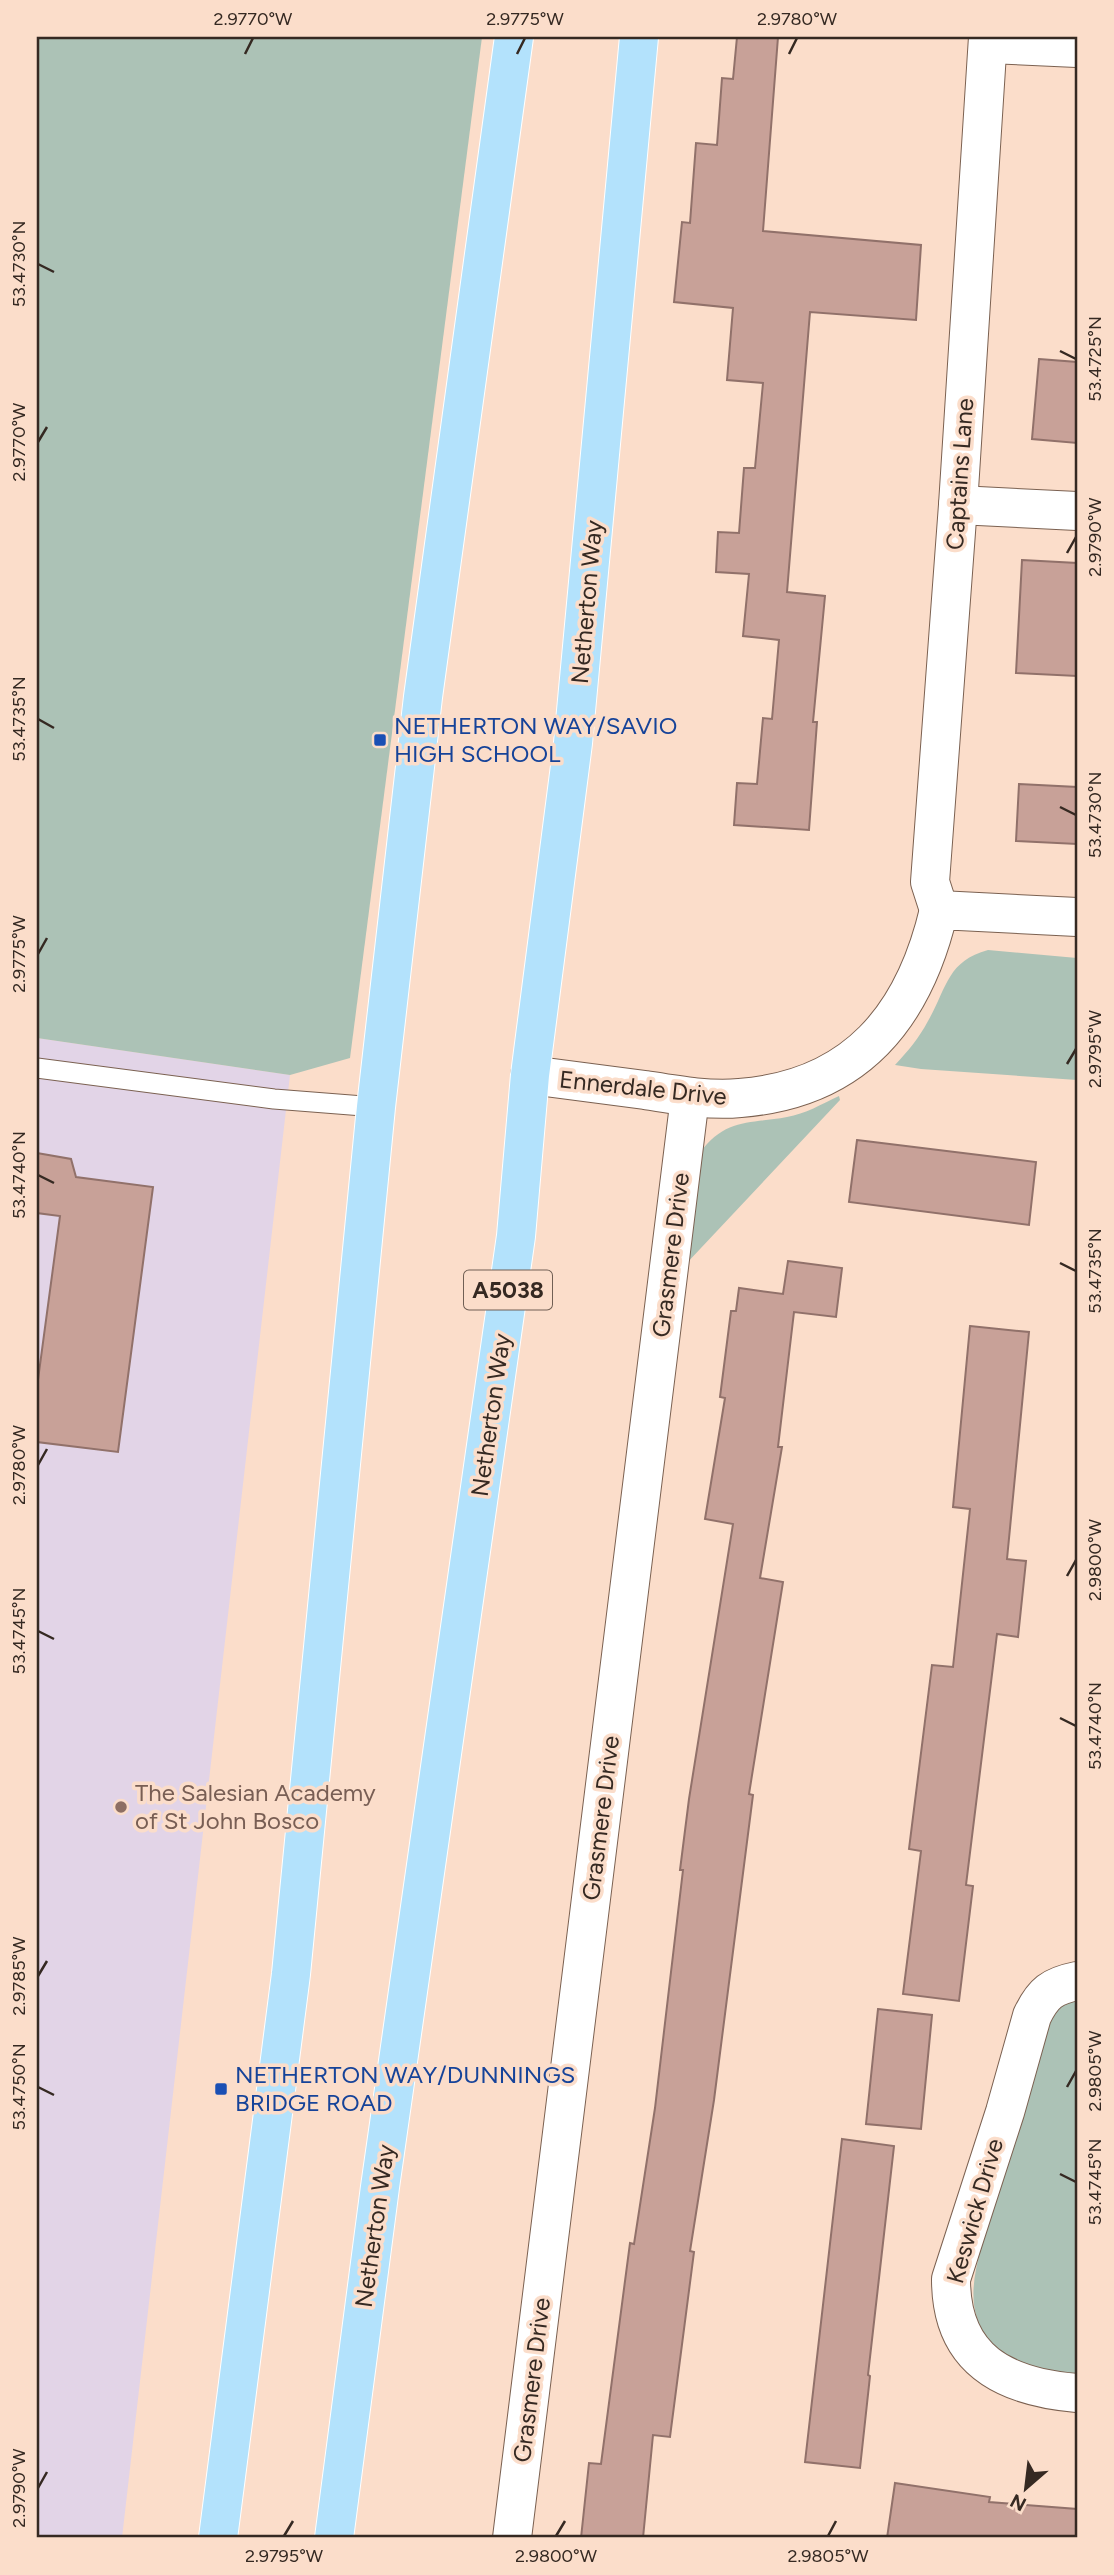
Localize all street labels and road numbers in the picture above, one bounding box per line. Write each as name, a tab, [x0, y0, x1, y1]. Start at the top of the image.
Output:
street label: Captains Lane	[940, 397, 979, 551]
street label: Netherton Way	[565, 518, 608, 685]
street label: Ennerdale Drive	[558, 1064, 728, 1111]
street label: Grasmere Drive	[646, 1171, 695, 1339]
road number: A5038	[464, 1270, 552, 1310]
street label: Netherton Way	[465, 1331, 516, 1498]
street label: Grasmere Drive	[576, 1734, 625, 1902]
street label: Keswick Drive	[940, 2135, 1009, 2287]
street label: Netherton Way	[349, 2142, 400, 2309]
street label: Grasmere Drive	[507, 2296, 556, 2464]

